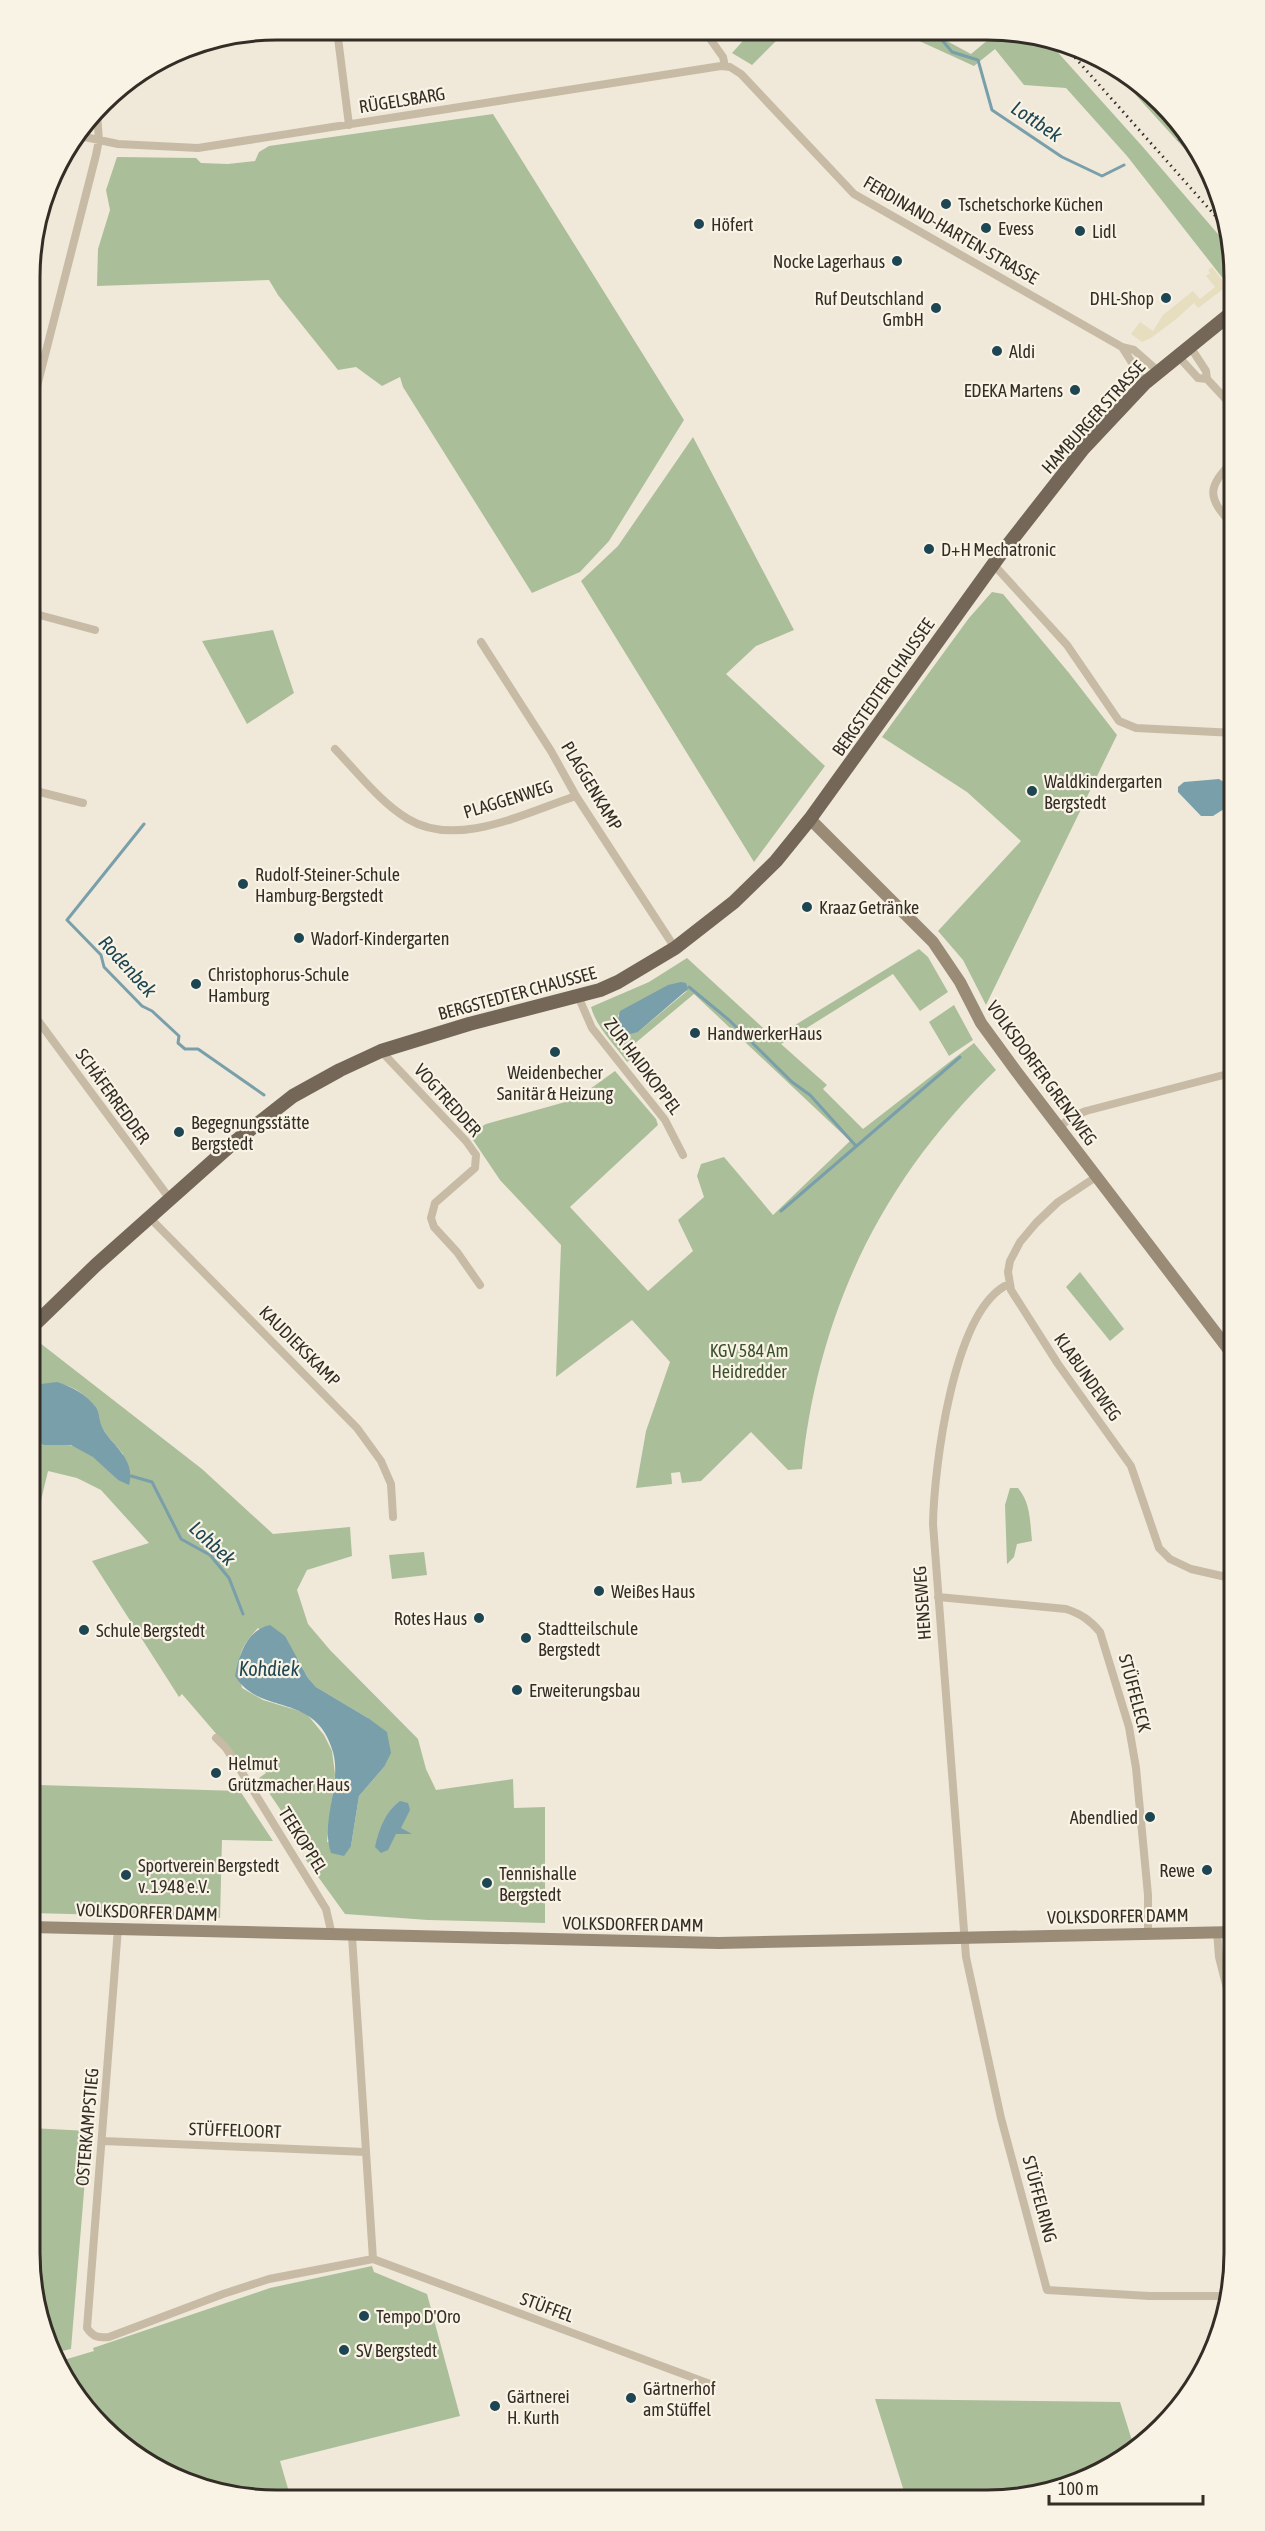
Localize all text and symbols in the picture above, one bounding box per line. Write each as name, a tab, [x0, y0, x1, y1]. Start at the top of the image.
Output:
street label: RÜGELSBARG	[357, 83, 447, 117]
water label: Lottbek	[1007, 96, 1067, 146]
street label: FERDINAND-HARTEN-STRASSE	[860, 171, 1042, 289]
place label: Tschetschorke Küchen	[958, 194, 1103, 215]
marker: Tschetschorke Küchen	[939, 197, 953, 211]
place label: Höfert	[711, 214, 753, 235]
marker: Höfert	[692, 217, 706, 231]
place label: Evess	[998, 218, 1034, 239]
marker: Evess	[979, 221, 993, 235]
place label: Lidl	[1092, 221, 1117, 242]
marker: Lidl	[1073, 224, 1087, 238]
place label: Nocke Lagerhaus	[773, 251, 885, 272]
marker: Nocke Lagerhaus	[890, 254, 904, 268]
place label: Ruf Deutschland GmbH	[815, 288, 924, 330]
place label: DHL-Shop	[1090, 288, 1154, 309]
marker: DHL-Shop	[1159, 291, 1173, 305]
marker: Ruf Deutschland GmbH	[929, 301, 943, 315]
place label: Aldi	[1009, 341, 1035, 362]
marker: Aldi	[990, 344, 1004, 358]
street label: HAMBURGER STRASSE	[1037, 356, 1149, 478]
place label: EDEKA Martens	[964, 380, 1063, 401]
marker: EDEKA Martens	[1068, 383, 1082, 397]
place label: D+H Mechatronic	[941, 539, 1056, 560]
marker: D+H Mechatronic	[922, 542, 936, 556]
street label: BERGSTEDTER CHAUSSEE	[828, 614, 939, 760]
street label: PLAGGENKAMP	[557, 738, 627, 835]
place label: Waldkindergarten Bergstedt	[1044, 771, 1163, 813]
street label: PLAGGENWEG	[461, 775, 555, 823]
marker: Waldkindergarten Bergstedt	[1025, 784, 1039, 798]
place label: Rudolf-Steiner-Schule Hamburg-Bergstedt	[255, 864, 400, 906]
marker: Rudolf-Steiner-Schule Hamburg-Bergstedt	[236, 877, 250, 891]
place label: Kraaz Getränke	[819, 897, 919, 918]
marker: Kraaz Getränke	[800, 900, 814, 914]
place label: Wadorf-Kindergarten	[311, 928, 449, 949]
water label: Rodenbek	[94, 930, 162, 1002]
marker: Wadorf-Kindergarten	[292, 931, 306, 945]
street label: BERGSTEDTER CHAUSSEE	[436, 962, 599, 1024]
place label: Christophorus-Schule Hamburg	[208, 964, 349, 1006]
marker: Christophorus-Schule Hamburg	[189, 977, 203, 991]
street label: VOLKSDORFER GRENZWEG	[982, 997, 1102, 1149]
street label: ZUR HAIDKOPPEL	[600, 1014, 686, 1118]
place label: HandwerkerHaus	[707, 1023, 822, 1044]
marker: HandwerkerHaus	[688, 1026, 702, 1040]
street label: SCHÄFERREDDER	[71, 1044, 155, 1148]
marker: Weidenbecher Sanitär & Heizung	[548, 1045, 562, 1059]
street label: VOGTREDDER	[410, 1059, 486, 1141]
place label: Weidenbecher Sanitär & Heizung	[497, 1062, 613, 1104]
place label: Begegnungsstätte Bergstedt	[191, 1112, 310, 1154]
marker: Begegnungsstätte Bergstedt	[172, 1125, 186, 1139]
street label: KAUDIEKSKAMP	[255, 1301, 345, 1391]
street label: KLABUNDEWEG	[1050, 1329, 1126, 1425]
park label: KGV 584 Am Heidredder	[710, 1340, 788, 1382]
water label: Lohbek	[185, 1516, 241, 1570]
street label: HENSEWEG	[909, 1565, 935, 1641]
place label: Weißes Haus	[611, 1581, 695, 1602]
marker: Weißes Haus	[592, 1584, 606, 1598]
place label: Rotes Haus	[394, 1608, 467, 1629]
marker: Rotes Haus	[472, 1611, 486, 1625]
place label: Stadtteilschule Bergstedt	[538, 1618, 638, 1660]
place label: Schule Bergstedt	[96, 1620, 205, 1641]
marker: Schule Bergstedt	[77, 1623, 91, 1637]
marker: Stadtteilschule Bergstedt	[519, 1631, 533, 1645]
street label: STÜFFELECK	[1115, 1652, 1156, 1734]
water label: Kohdiek	[239, 1657, 299, 1680]
place label: Erweiterungsbau	[529, 1680, 640, 1701]
marker: Erweiterungsbau	[510, 1683, 524, 1697]
place label: Helmut Grützmacher Haus	[228, 1753, 350, 1795]
marker: Helmut Grützmacher Haus	[209, 1766, 223, 1780]
street label: TEEKOPPEL	[274, 1803, 332, 1877]
place label: Abendlied	[1070, 1807, 1138, 1828]
marker: Abendlied	[1143, 1810, 1157, 1824]
place label: Sportverein Bergstedt v. 1948 e.V.	[138, 1855, 279, 1897]
place label: Rewe	[1159, 1860, 1195, 1881]
place label: Tennishalle Bergstedt	[499, 1863, 577, 1905]
marker: Rewe	[1200, 1863, 1214, 1877]
marker: Sportverein Bergstedt v. 1948 e.V.	[119, 1868, 133, 1882]
marker: Tennishalle Bergstedt	[480, 1876, 494, 1890]
street label: VOLKSDORFER DAMM	[76, 1899, 218, 1925]
street label: VOLKSDORFER DAMM	[1047, 1904, 1189, 1928]
street label: VOLKSDORFER DAMM	[562, 1912, 704, 1936]
street label: OSTERKAMPSTIEG	[71, 2067, 103, 2187]
street label: STÜFFELOORT	[188, 2118, 282, 2142]
street label: STÜFFELRING	[1018, 2153, 1062, 2245]
street label: STÜFFEL	[517, 2288, 577, 2326]
place label: Tempo D'Oro	[376, 2306, 461, 2327]
marker: Tempo D'Oro	[357, 2309, 371, 2323]
place label: SV Bergstedt	[356, 2340, 437, 2361]
marker: SV Bergstedt	[337, 2343, 351, 2357]
place label: Gärtnerhof am Stüffel	[643, 2378, 716, 2420]
place label: Gärtnerei H. Kurth	[507, 2386, 570, 2428]
marker: Gärtnerhof am Stüffel	[624, 2391, 638, 2405]
marker: Gärtnerei H. Kurth	[488, 2399, 502, 2413]
scale bar	[1049, 2468, 1204, 2506]
text: 100 m	[1058, 2478, 1099, 2499]

